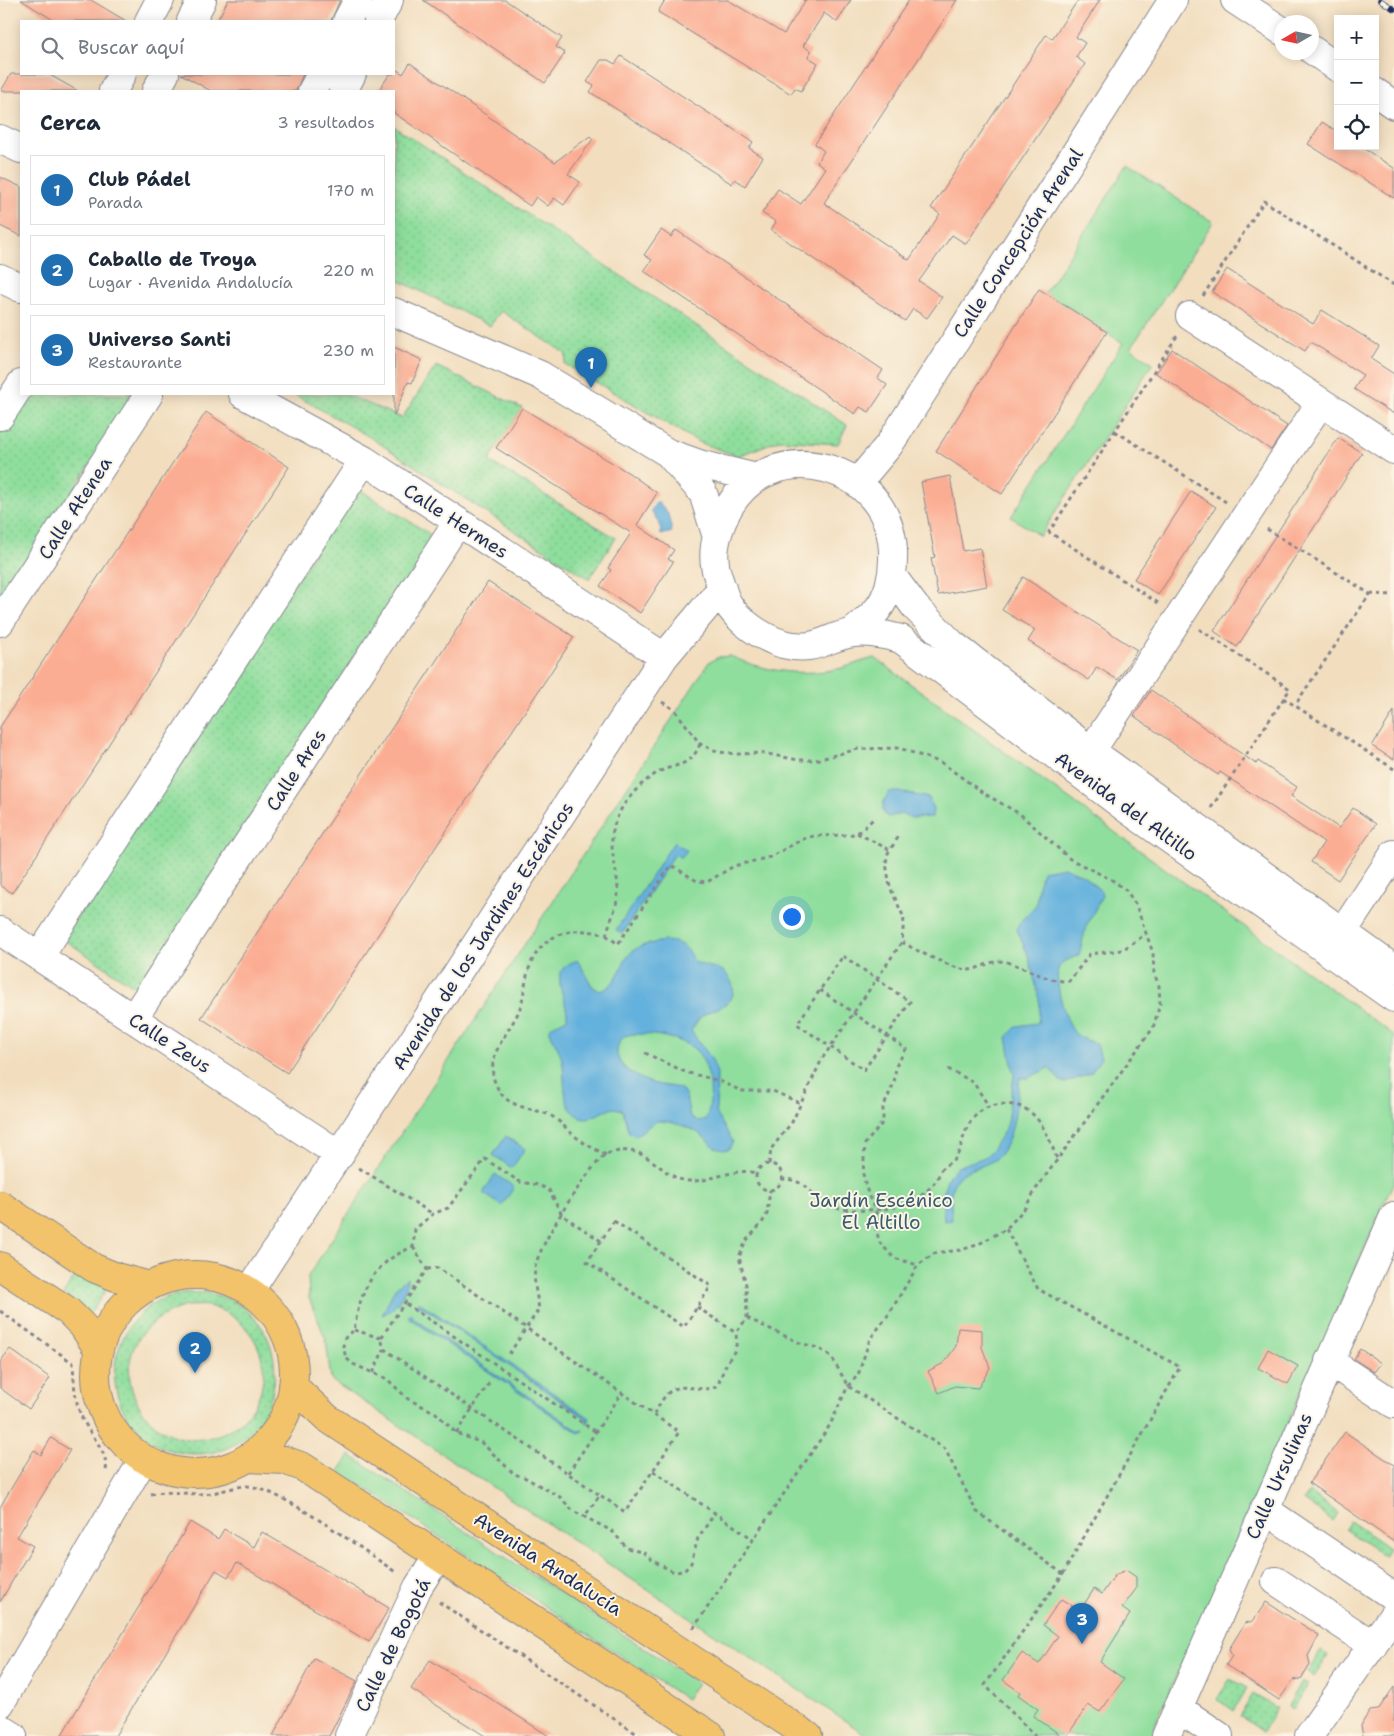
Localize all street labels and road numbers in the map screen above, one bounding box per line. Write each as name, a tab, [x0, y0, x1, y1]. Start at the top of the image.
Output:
street label: Calle Concepción Arenal	[947, 143, 1089, 343]
street label: Calle Atenea	[32, 452, 118, 564]
street label: Calle Hermes	[399, 478, 513, 564]
street label: Calle Ares	[260, 724, 332, 816]
street label: Avenida del Altillo	[1050, 746, 1202, 866]
street label: Avenida de los Jardines Escénicos	[387, 797, 579, 1075]
street label: Calle Zeus	[124, 1007, 216, 1079]
street label: Calle Ursulinas	[1240, 1409, 1318, 1543]
street label: Avenida Andalucía	[469, 1507, 627, 1621]
street label: Calle de Bogotá	[350, 1574, 436, 1716]

